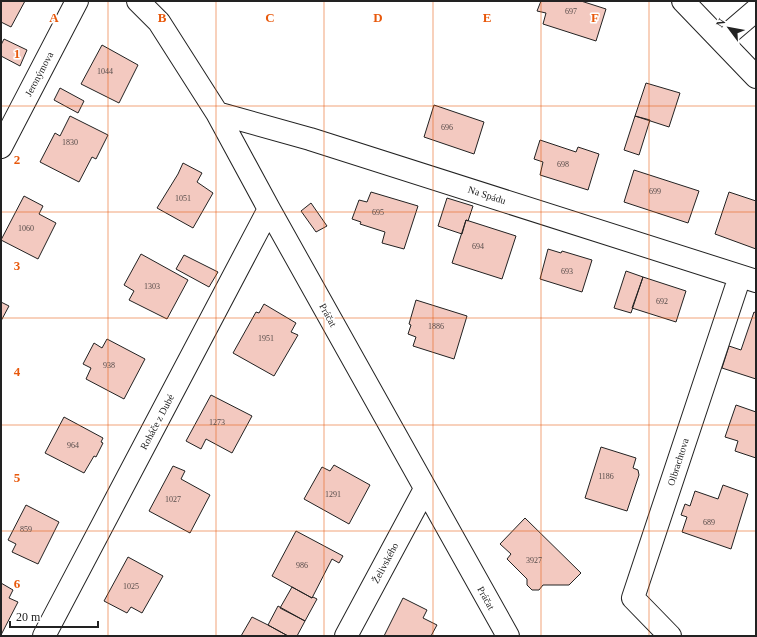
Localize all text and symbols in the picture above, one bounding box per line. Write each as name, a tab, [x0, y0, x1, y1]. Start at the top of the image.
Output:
house number: 697	[565, 7, 577, 16]
north arrow	[709, 8, 749, 48]
text: A	[49, 10, 59, 25]
text: B	[158, 10, 167, 25]
text: C	[265, 10, 275, 25]
text: D	[373, 10, 383, 25]
text: E	[483, 10, 491, 25]
text: F	[591, 10, 599, 25]
text: N	[713, 16, 728, 29]
text: 1	[14, 46, 20, 61]
street label: Jeronýmova	[23, 49, 56, 98]
house number: 1044	[97, 67, 113, 76]
house number: 696	[441, 123, 453, 132]
house number: 1830	[62, 138, 78, 147]
text: 2	[14, 152, 20, 167]
house number: 698	[557, 160, 569, 169]
street label: Na Spádu	[467, 184, 507, 206]
house number: 699	[649, 187, 661, 196]
house number: 1051	[175, 194, 191, 203]
house number: 695	[372, 208, 384, 217]
house number: 1060	[18, 224, 34, 233]
house number: 694	[472, 242, 484, 251]
text: 3	[14, 258, 21, 273]
house number: 693	[561, 267, 573, 276]
house number: 1303	[144, 282, 160, 291]
house number: 692	[656, 297, 668, 306]
street label: Práčat	[317, 301, 339, 329]
house number: 1886	[428, 322, 444, 331]
house number: 1951	[258, 334, 274, 343]
house number: 938	[103, 361, 115, 370]
text: 4	[14, 364, 21, 379]
street label: Roháče z Dubé	[138, 392, 176, 452]
house number: 1273	[209, 418, 225, 427]
street label: Olbrachtova	[665, 436, 691, 487]
house number: 964	[67, 441, 79, 450]
text: 5	[14, 470, 21, 485]
house number: 1186	[598, 472, 614, 481]
house number: 1291	[325, 490, 341, 499]
house number: 1027	[165, 495, 181, 504]
house number: 689	[703, 518, 715, 527]
house number: 859	[20, 525, 32, 534]
street label: Želivského	[370, 541, 400, 585]
house number: 3927	[526, 556, 542, 565]
house number: 986	[296, 561, 308, 570]
text: 6	[14, 576, 21, 591]
house number: 1025	[123, 582, 139, 591]
street label: Práčat	[475, 584, 497, 612]
scale bar	[10, 603, 98, 629]
text: 20 m	[16, 610, 41, 624]

